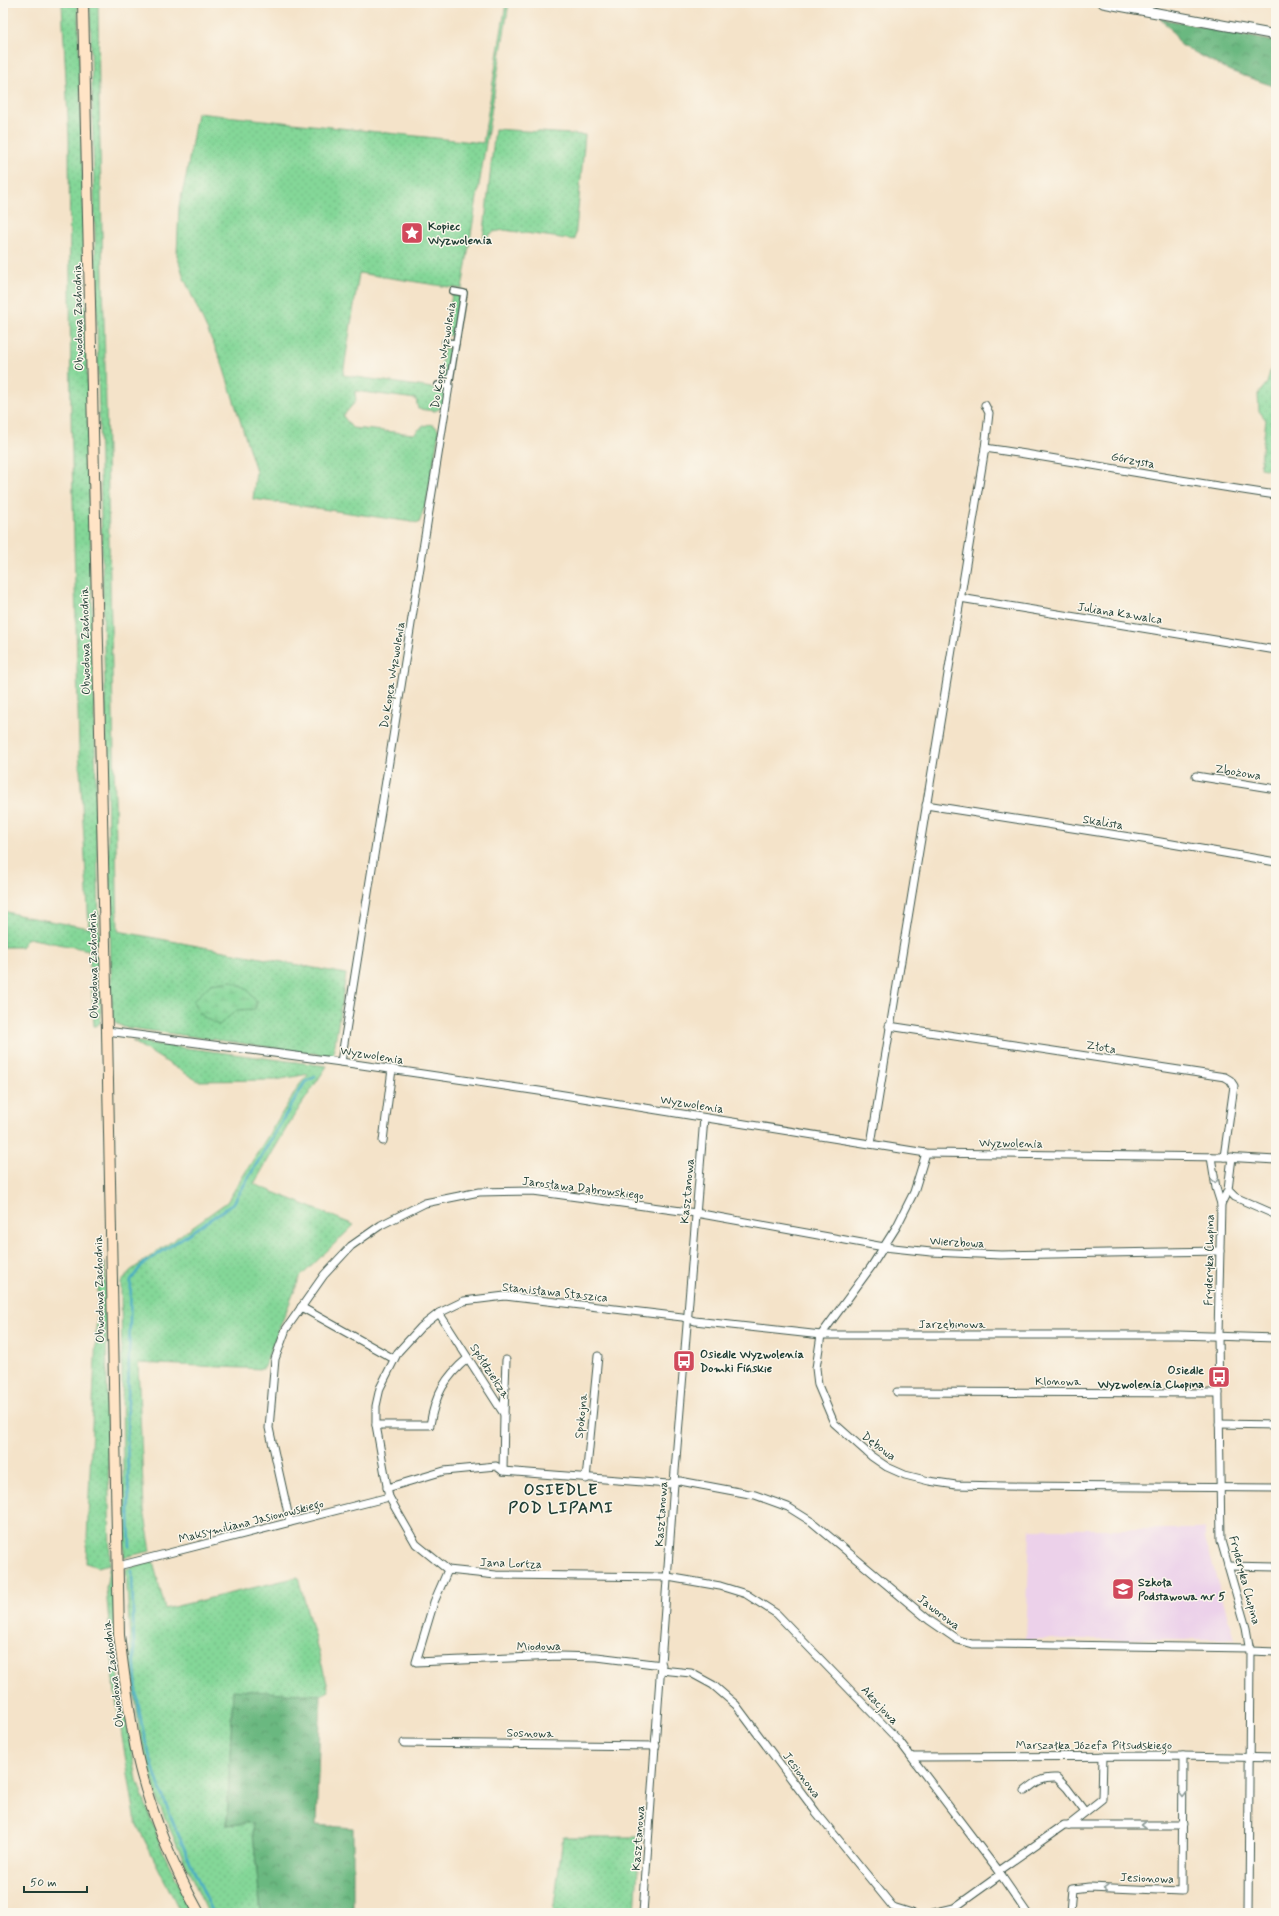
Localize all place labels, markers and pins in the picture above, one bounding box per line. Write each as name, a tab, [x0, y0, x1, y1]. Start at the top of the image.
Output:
place label: Kopiec Wyzwolenia	[427, 219, 492, 249]
place icon: Kopiec Wyzwolenia	[399, 220, 425, 246]
place label: Osiedle Wyzwolenia Domki Fińskie	[700, 1347, 804, 1377]
bus stop icon: Osiedle Wyzwolenia Domki Fińskie	[671, 1348, 697, 1374]
place label: Osiedle Wyzwolenia Chopina	[1097, 1363, 1204, 1393]
bus stop icon: Osiedle Wyzwolenia Chopina	[1206, 1364, 1232, 1390]
place label: Szkoła Podstawowa nr 5	[1138, 1575, 1226, 1605]
school or university icon: Szkoła Podstawowa nr 5	[1110, 1576, 1136, 1602]

